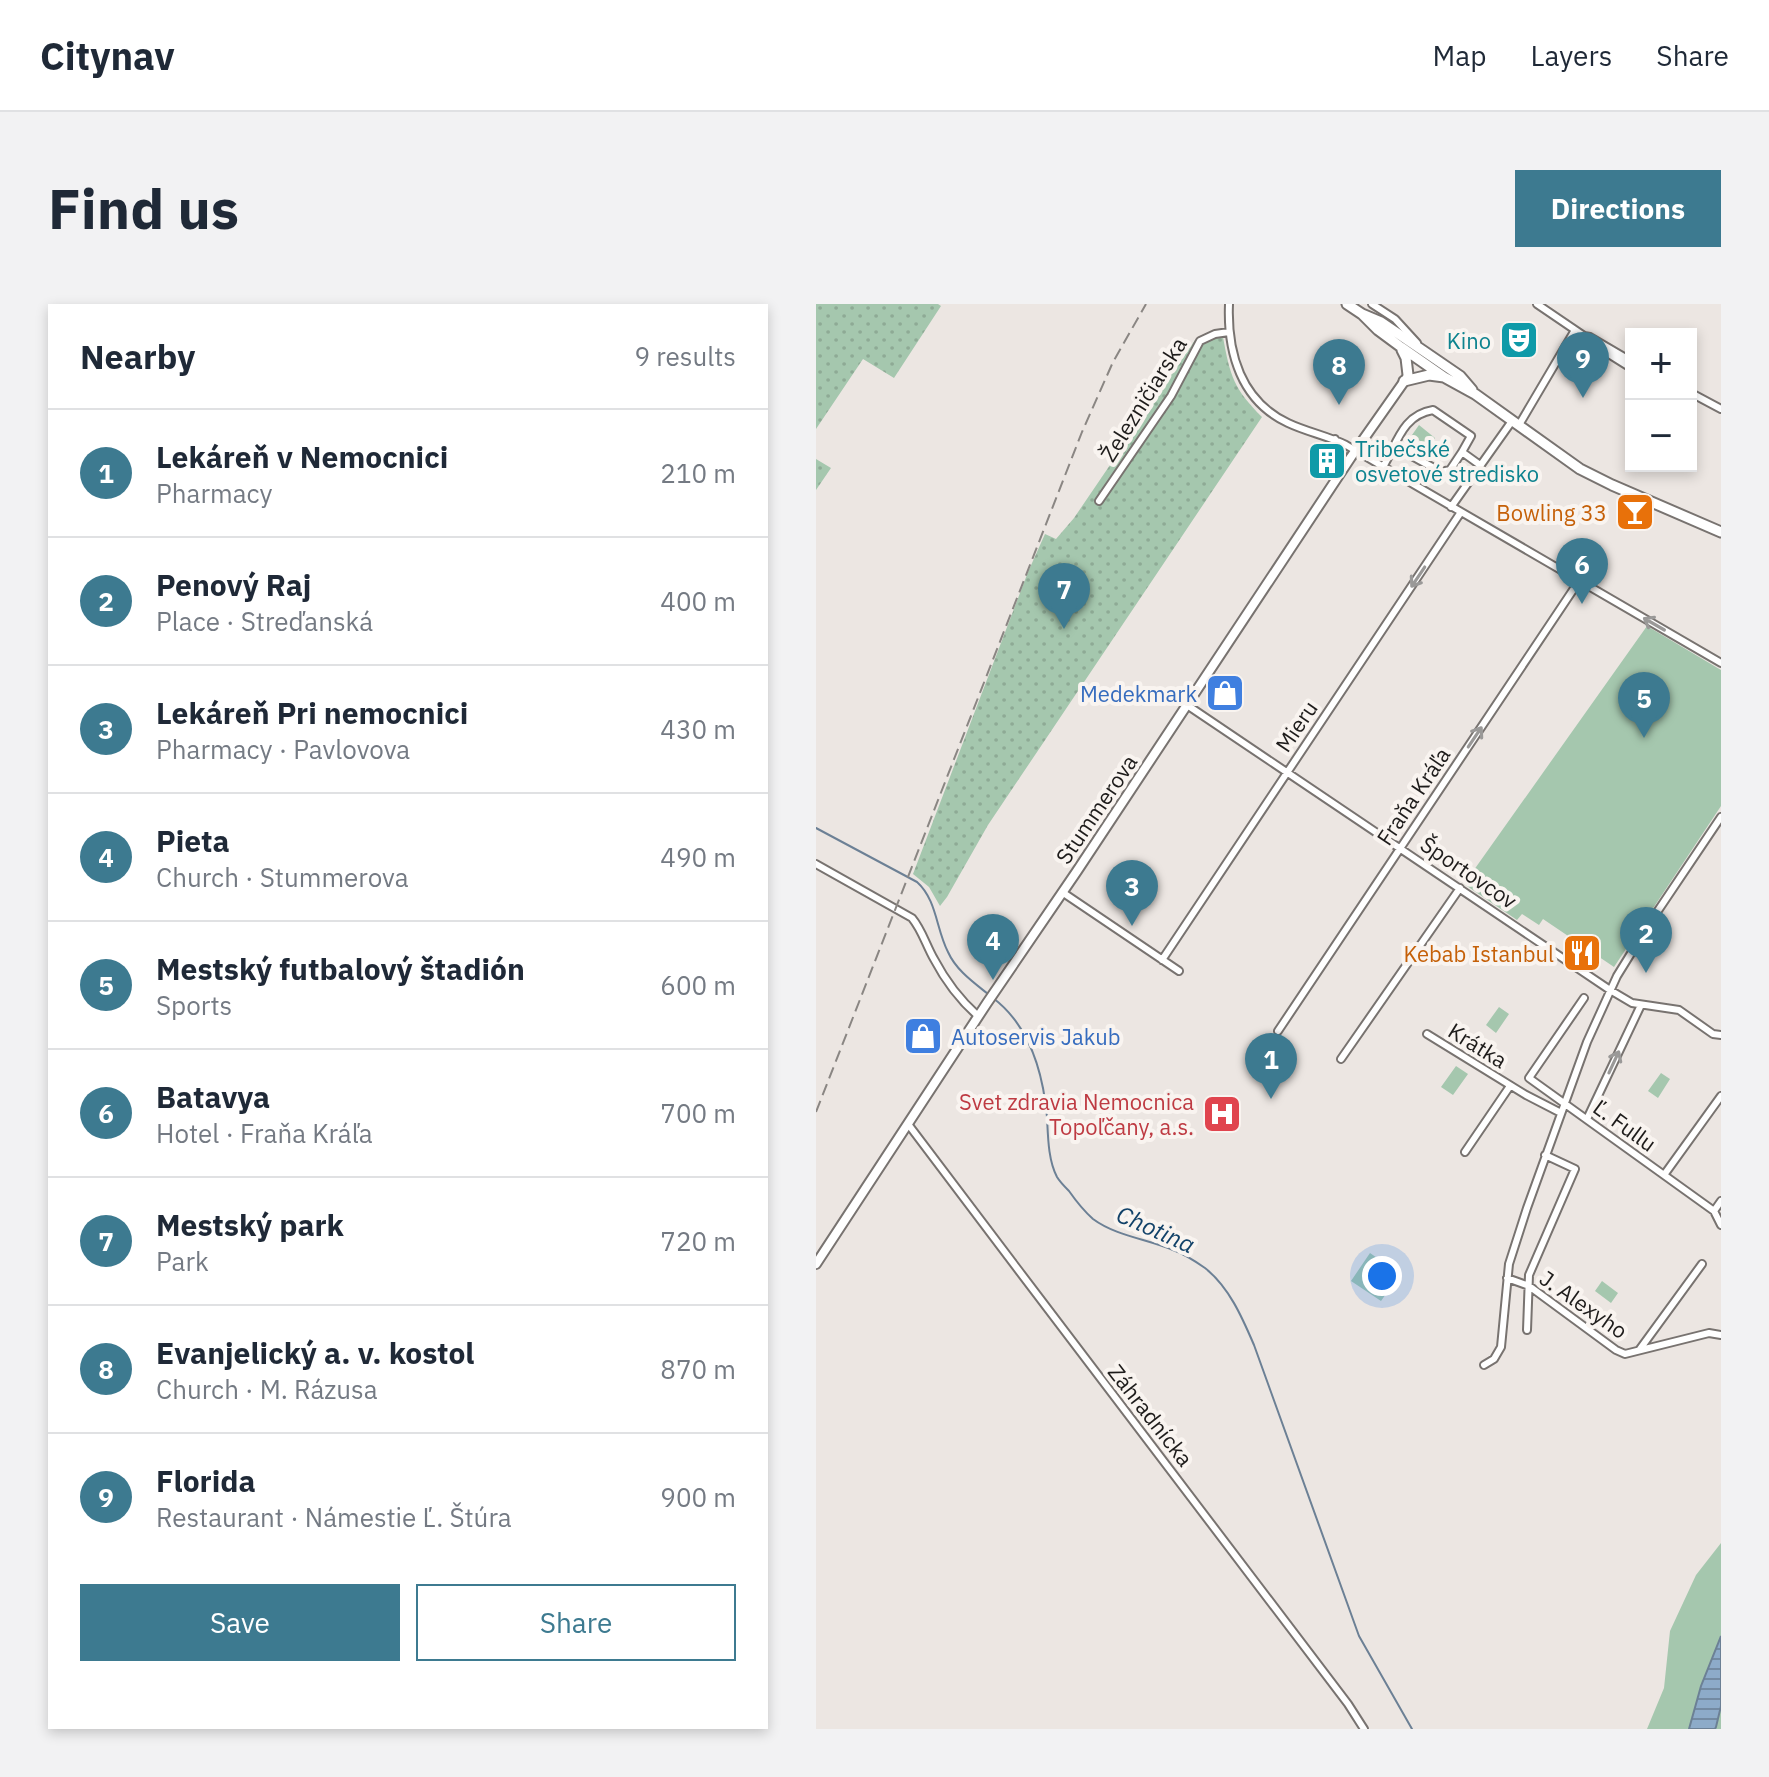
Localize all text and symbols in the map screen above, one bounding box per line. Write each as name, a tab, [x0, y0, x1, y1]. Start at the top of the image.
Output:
text: Citynav	[40, 31, 175, 80]
text: Map	[1432, 37, 1486, 74]
text: Layers	[1530, 37, 1612, 74]
text: Share	[1656, 37, 1729, 74]
button: Directions	[1515, 170, 1721, 247]
text: Find us	[48, 172, 239, 244]
theatre icon: Kino	[1498, 319, 1540, 361]
place label: Kino	[1447, 326, 1491, 355]
map controls	[1625, 328, 1697, 472]
button: +	[1625, 328, 1697, 400]
street label: Železničiarska	[1093, 331, 1193, 467]
pin: 9	[1557, 332, 1609, 398]
text: Nearby	[80, 334, 195, 378]
text: 9 results	[634, 339, 736, 373]
pin: 8	[1313, 339, 1365, 405]
button: −	[1625, 400, 1697, 472]
place label: Tribečské osvetové stredisko	[1355, 434, 1539, 488]
text: Lekáreň v Nemocnici	[156, 437, 448, 476]
building icon: Tribečské osvetové stredisko	[1306, 440, 1348, 482]
text: 1	[98, 456, 114, 490]
text: 210 m	[660, 456, 736, 490]
text: Pharmacy	[156, 476, 273, 510]
bar icon: Bowling 33	[1614, 491, 1656, 533]
place label: Bowling 33	[1496, 498, 1607, 527]
pin: 6	[1556, 538, 1608, 604]
pin: 7	[1038, 563, 1090, 629]
text: Penový Raj	[156, 565, 311, 604]
one-way arrow	[1409, 566, 1426, 588]
text: 2	[98, 584, 114, 618]
text: 400 m	[660, 584, 736, 618]
text: Place · Streďanská	[156, 604, 373, 638]
one-way arrow	[1643, 616, 1666, 632]
shop icon: Medekmark	[1204, 672, 1246, 714]
pin: 5	[1618, 672, 1670, 738]
place label: Medekmark	[1080, 679, 1197, 708]
text: Lekáreň Pri nemocnici	[156, 693, 468, 732]
street label: Mieru	[1268, 695, 1324, 757]
text: 3	[98, 712, 114, 746]
text: 430 m	[660, 712, 736, 746]
one-way arrow	[1467, 726, 1483, 749]
text: Pharmacy · Pavlovova	[156, 732, 410, 766]
street label: Fraňa Kráľa	[1370, 741, 1457, 851]
street label: Stummerova	[1049, 748, 1143, 869]
text: Pieta	[156, 821, 230, 860]
street label: Športovcov	[1415, 829, 1523, 915]
text: 4	[98, 840, 114, 874]
text: 490 m	[660, 840, 736, 874]
text: Church · Stummerova	[156, 860, 409, 894]
pin: 3	[1106, 860, 1158, 926]
pin: 2	[1620, 907, 1672, 973]
pin: 4	[967, 914, 1019, 980]
restaurant icon: Kebab Istanbul	[1561, 932, 1603, 974]
place label: Kebab Istanbul	[1403, 939, 1554, 968]
text: Mestský futbalový štadión	[156, 949, 525, 988]
text: 5	[98, 968, 114, 1002]
text: 600 m	[660, 968, 736, 1002]
text: Sports	[156, 988, 232, 1022]
shop icon: Autoservis Jakub	[902, 1015, 944, 1057]
street label: Krátka	[1443, 1016, 1513, 1074]
place label: Autoservis Jakub	[951, 1022, 1120, 1051]
pin: 1	[1245, 1033, 1297, 1099]
one-way arrow	[1607, 1051, 1622, 1075]
text: Batavya	[156, 1077, 270, 1116]
place label: Svet zdravia Nemocnica Topoľčany, a.s.	[959, 1087, 1194, 1141]
street label: Ľ. Fullu	[1588, 1092, 1662, 1158]
hospital icon: Svet zdravia Nemocnica Topoľčany, a.s.	[1201, 1093, 1243, 1135]
text: 6	[98, 1096, 114, 1130]
text: 700 m	[660, 1096, 736, 1130]
text: Hotel · Fraňa Kráľa	[156, 1116, 373, 1150]
water label: Chotina	[1112, 1198, 1200, 1260]
text: Mestský park	[156, 1205, 344, 1244]
text: 7	[98, 1224, 114, 1258]
text: 720 m	[660, 1224, 736, 1258]
text: Park	[156, 1244, 209, 1278]
your location	[1362, 1256, 1402, 1296]
street label: J. Alexyho	[1534, 1263, 1634, 1345]
text: Evanjelický a. v. kostol	[156, 1333, 474, 1372]
text: 8	[98, 1352, 114, 1386]
text: 870 m	[660, 1352, 736, 1386]
street label: Záhradnícka	[1102, 1358, 1200, 1472]
text: Church · M. Rázusa	[156, 1372, 378, 1406]
text: Florida	[156, 1461, 256, 1500]
text: 9	[98, 1480, 114, 1514]
text: 900 m	[660, 1480, 736, 1514]
text: Restaurant · Námestie Ľ. Štúra	[156, 1500, 512, 1534]
button: Save	[80, 1584, 400, 1661]
button: Share	[416, 1584, 736, 1661]

